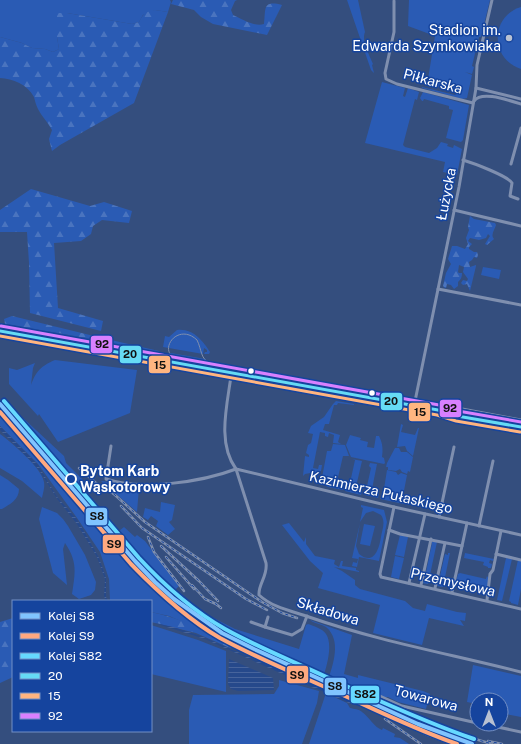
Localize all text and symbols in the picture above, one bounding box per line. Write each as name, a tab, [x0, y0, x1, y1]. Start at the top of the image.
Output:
place label: Stadion im. Edwarda Szymkowiaka	[352, 22, 501, 54]
marker: Stadion im. Edwarda Szymkowiaka	[504, 33, 514, 43]
street label: Piłkarska	[402, 65, 464, 97]
street label: Łużycka	[433, 166, 459, 222]
line badge: 92	[90, 335, 113, 354]
text: 92	[95, 338, 109, 350]
line badge: 20	[119, 345, 142, 364]
text: 20	[123, 348, 137, 360]
line badge: 15	[148, 355, 171, 374]
text: 15	[154, 359, 166, 371]
unlabelled marker	[246, 366, 256, 376]
unlabelled marker	[367, 388, 377, 398]
line badge: 20	[380, 392, 403, 411]
text: 20	[384, 395, 398, 407]
line badge: 92	[439, 399, 462, 418]
line badge: 15	[408, 402, 431, 422]
text: 92	[443, 402, 457, 414]
text: 15	[414, 406, 426, 418]
place label: Bytom Karb Wąskotorowy	[80, 463, 170, 495]
street label: Kazimierza Pułaskiego	[308, 468, 454, 516]
marker: Bytom Karb Wąskotorowy	[65, 473, 77, 485]
line badge: S8	[85, 507, 108, 526]
text: S8	[90, 510, 105, 522]
line badge: S9	[102, 534, 125, 554]
text: S9	[107, 538, 121, 550]
street label: Przemysłowa	[409, 564, 497, 600]
street label: Składowa	[295, 594, 361, 628]
legend	[12, 600, 152, 732]
text: Kolej S8	[48, 609, 95, 623]
text: Kolej S9	[48, 629, 94, 643]
text: Kolej S82	[48, 649, 102, 663]
line badge: S9	[286, 665, 309, 684]
text: 20	[48, 669, 63, 683]
text: S9	[290, 669, 304, 681]
line badge: S8	[324, 677, 347, 696]
text: S8	[328, 680, 343, 692]
street label: Towarowa	[392, 682, 460, 714]
line badge: S82	[350, 685, 380, 704]
text: S82	[354, 688, 376, 700]
text: 15	[48, 689, 61, 703]
north arrow	[469, 692, 509, 732]
text: N	[485, 696, 493, 708]
text: 92	[48, 709, 63, 723]

